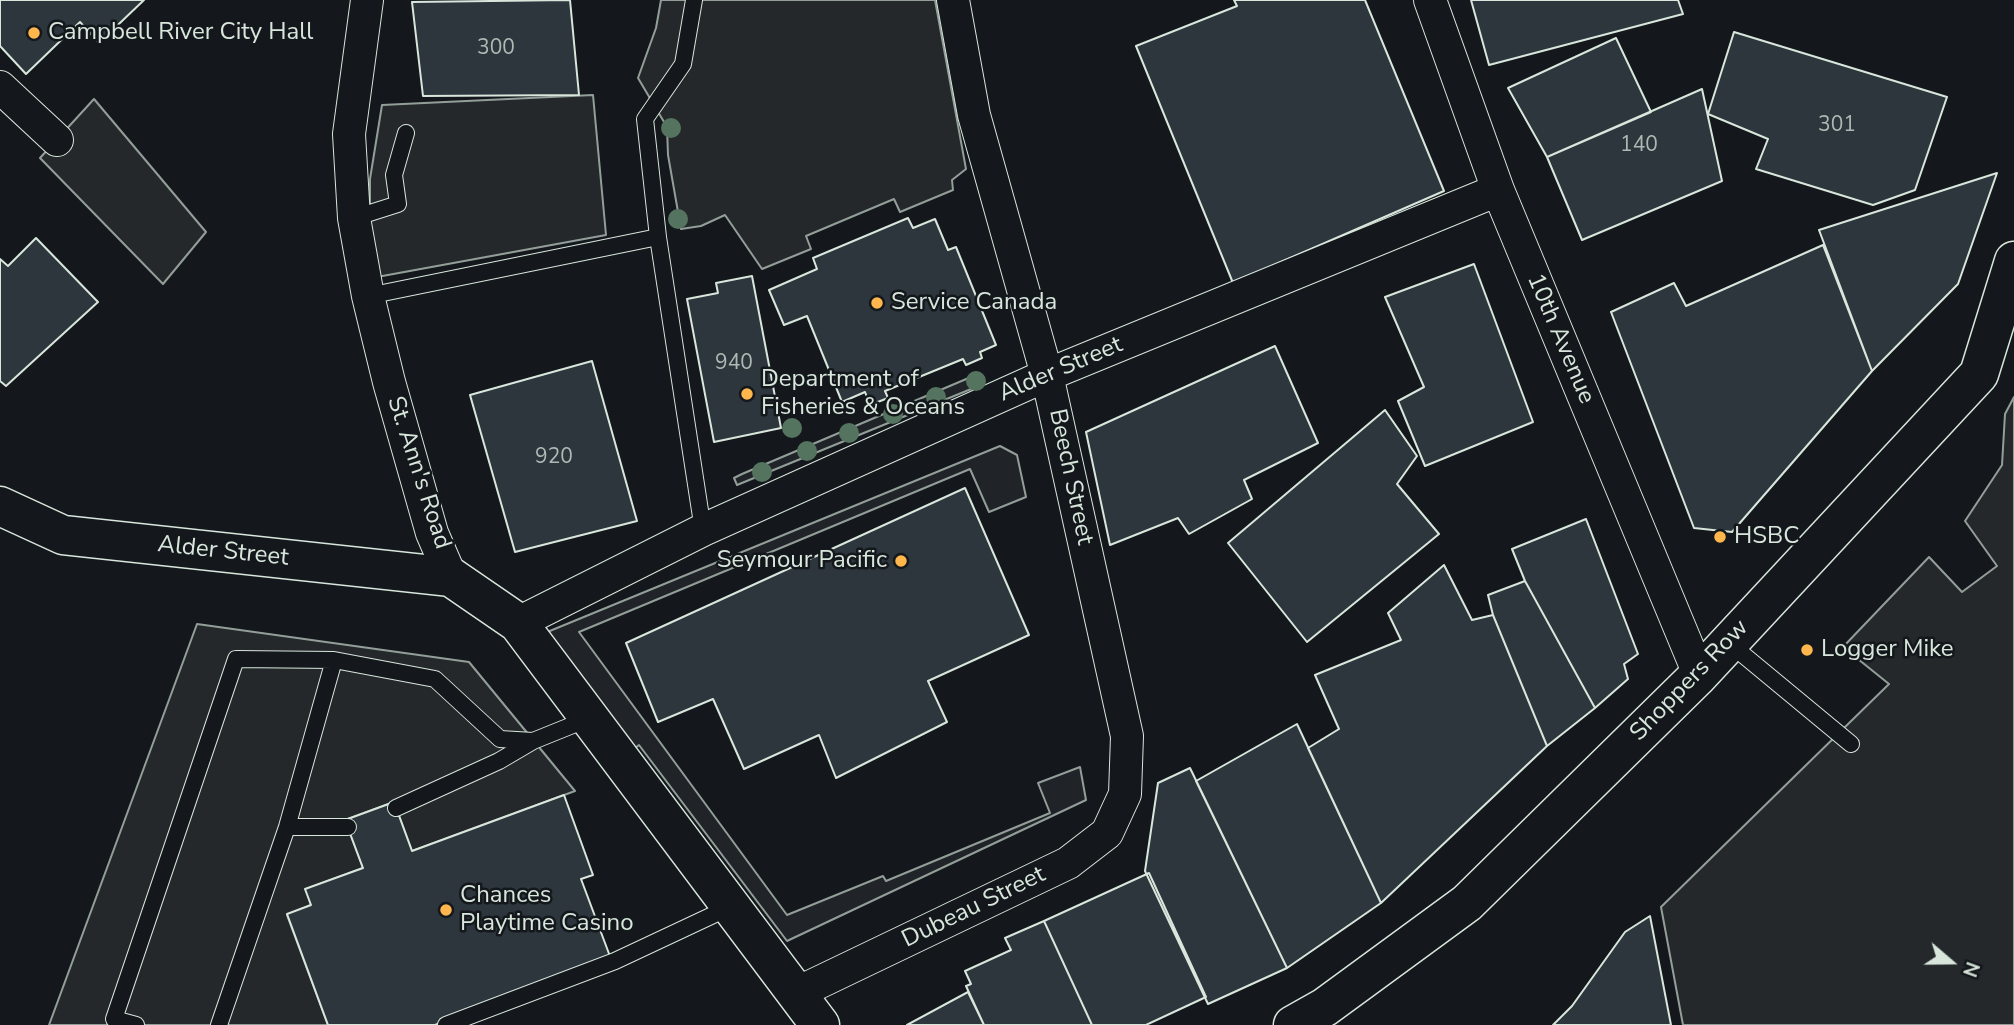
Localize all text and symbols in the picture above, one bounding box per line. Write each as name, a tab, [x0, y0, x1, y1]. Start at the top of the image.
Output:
place label: Campbell River City Hall	[48, 19, 313, 47]
marker: Campbell River City Hall	[26, 25, 42, 41]
house number: 300	[477, 36, 515, 62]
house number: 301	[1818, 113, 1856, 139]
house number: 140	[1620, 133, 1658, 159]
street label: 10th Avenue	[1520, 270, 1600, 408]
place label: Service Canada	[891, 289, 1057, 317]
marker: Service Canada	[869, 295, 885, 311]
street label: Alder Street	[995, 331, 1127, 409]
house number: 940	[715, 351, 753, 377]
place label: Department of Fisheries & Oceans	[761, 366, 965, 422]
marker: Department of Fisheries & Oceans	[739, 386, 755, 402]
street label: St. Ann's Road	[380, 393, 456, 553]
street label: Beech Street	[1042, 406, 1098, 548]
house number: 920	[535, 445, 573, 471]
place label: HSBC	[1734, 523, 1799, 551]
marker: HSBC	[1712, 529, 1728, 545]
street label: Alder Street	[156, 531, 290, 573]
place label: Seymour Pacific	[717, 547, 887, 575]
marker: Seymour Pacific	[893, 553, 909, 569]
street label: Shoppers Row	[1625, 614, 1755, 748]
place label: Logger Mike	[1821, 636, 1953, 664]
marker: Logger Mike	[1799, 642, 1815, 658]
street label: Dubeau Street	[898, 861, 1050, 955]
place label: Chances Playtime Casino	[460, 882, 633, 938]
marker: Chances Playtime Casino	[438, 902, 454, 918]
north arrow	[1916, 927, 1986, 997]
text: N	[1956, 958, 1985, 980]

